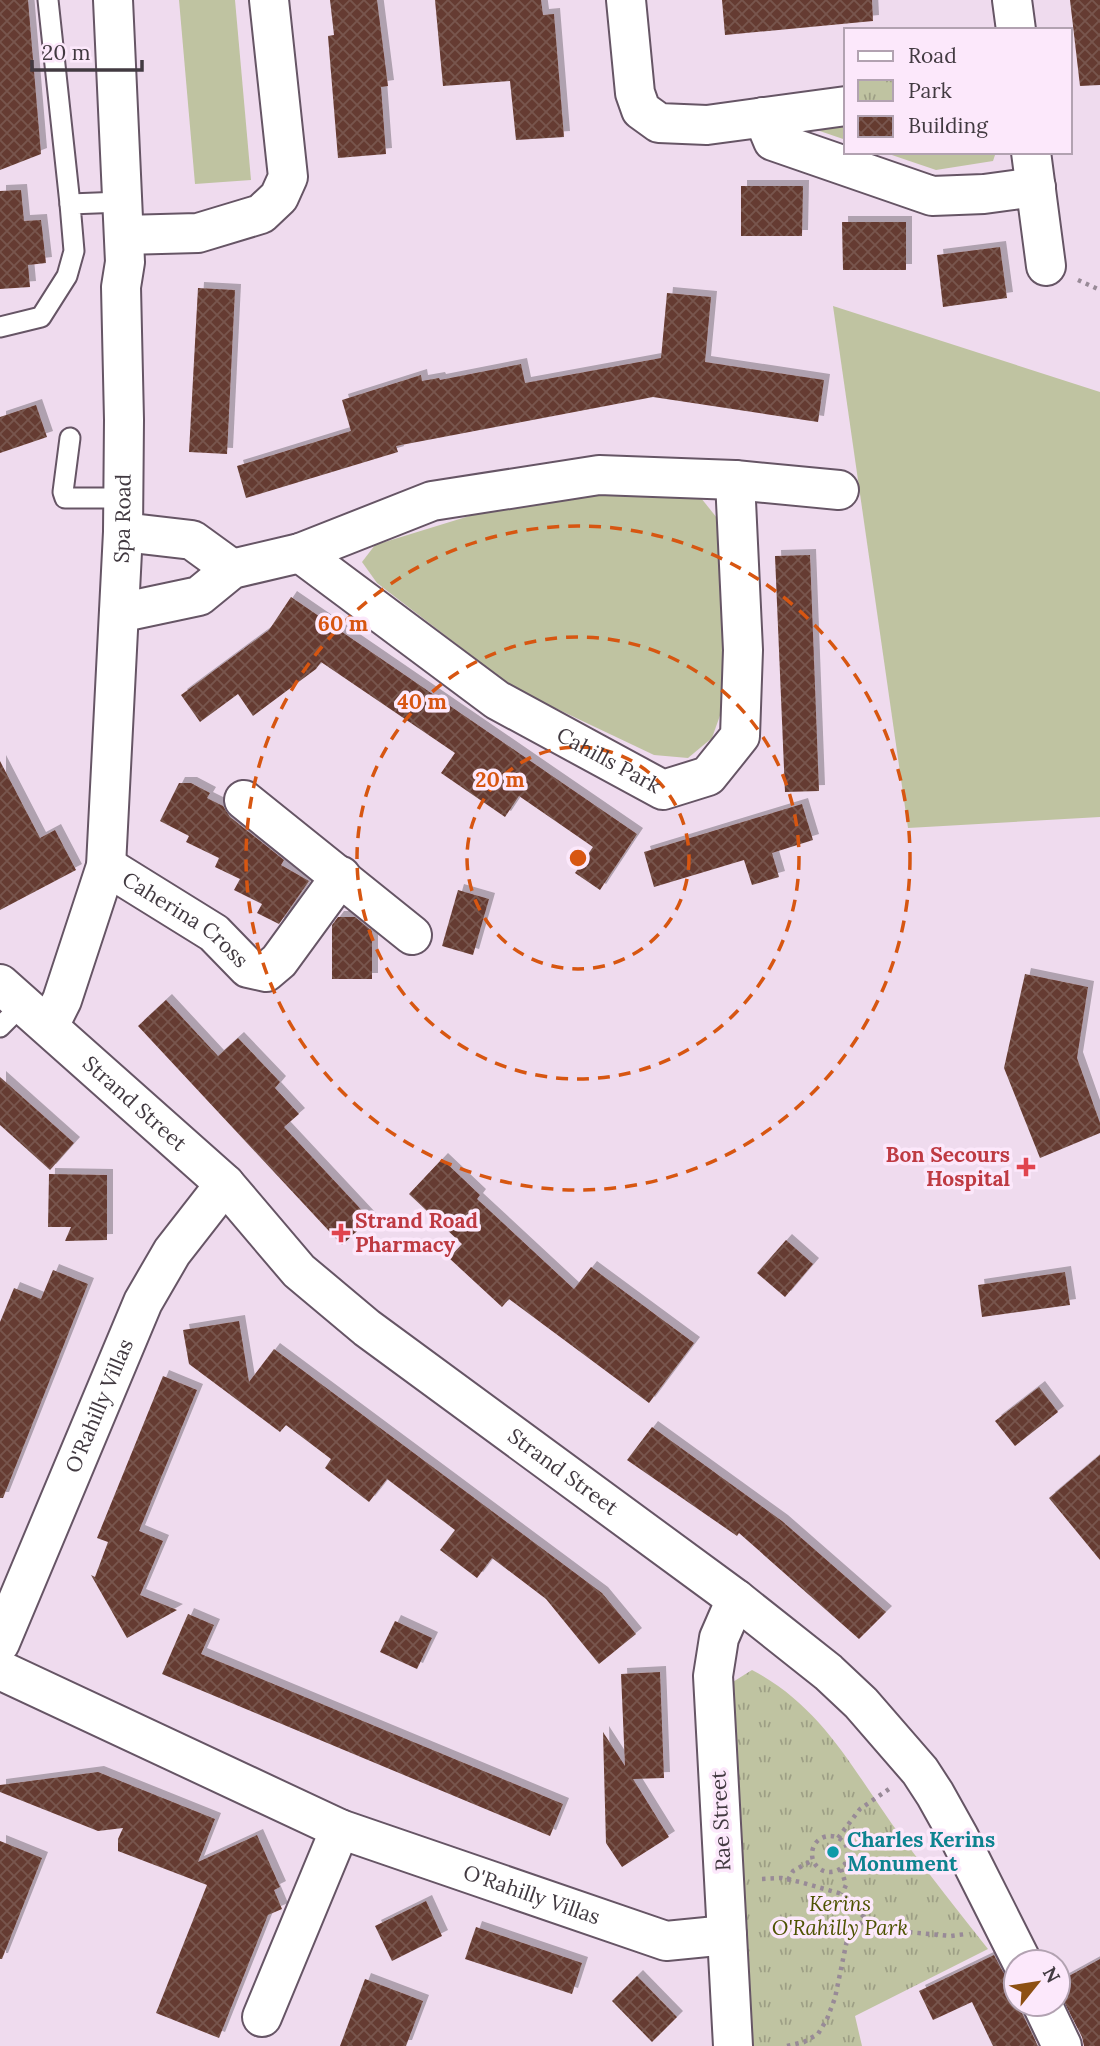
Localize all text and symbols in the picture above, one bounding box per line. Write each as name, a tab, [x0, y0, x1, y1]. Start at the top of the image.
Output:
scale bar	[32, 28, 142, 72]
legend	[844, 28, 1072, 154]
text: 20 m	[42, 39, 91, 66]
text: Road	[908, 42, 957, 69]
text: Park	[908, 77, 952, 104]
text: Building	[908, 112, 988, 139]
street label: Spa Road	[107, 474, 137, 564]
text: 60 m	[318, 610, 368, 637]
text: 40 m	[397, 688, 447, 715]
street label: Cahills Park	[552, 721, 666, 800]
text: 20 m	[475, 766, 525, 793]
centre of rings	[566, 846, 590, 870]
street label: Caherina Cross	[117, 865, 254, 973]
street label: Strand Street	[77, 1050, 193, 1157]
place label: Bon Secours Hospital	[886, 1141, 1010, 1192]
marker: Bon Secours Hospital	[1016, 1157, 1036, 1177]
place label: Strand Road Pharmacy	[355, 1207, 478, 1258]
marker: Strand Road Pharmacy	[333, 1225, 349, 1241]
street label: O'Rahilly Villas	[59, 1335, 139, 1477]
street label: Strand Street	[503, 1422, 624, 1521]
street label: Rae Street	[704, 1769, 737, 1872]
place label: Charles Kerins Monument	[847, 1826, 995, 1877]
marker: Charles Kerins Monument	[825, 1844, 841, 1860]
street label: O'Rahilly Villas	[460, 1858, 604, 1930]
park label: Kerins O'Rahilly Park	[772, 1890, 908, 1941]
north arrow	[1002, 1948, 1072, 2018]
text: N	[1038, 1962, 1066, 1987]

